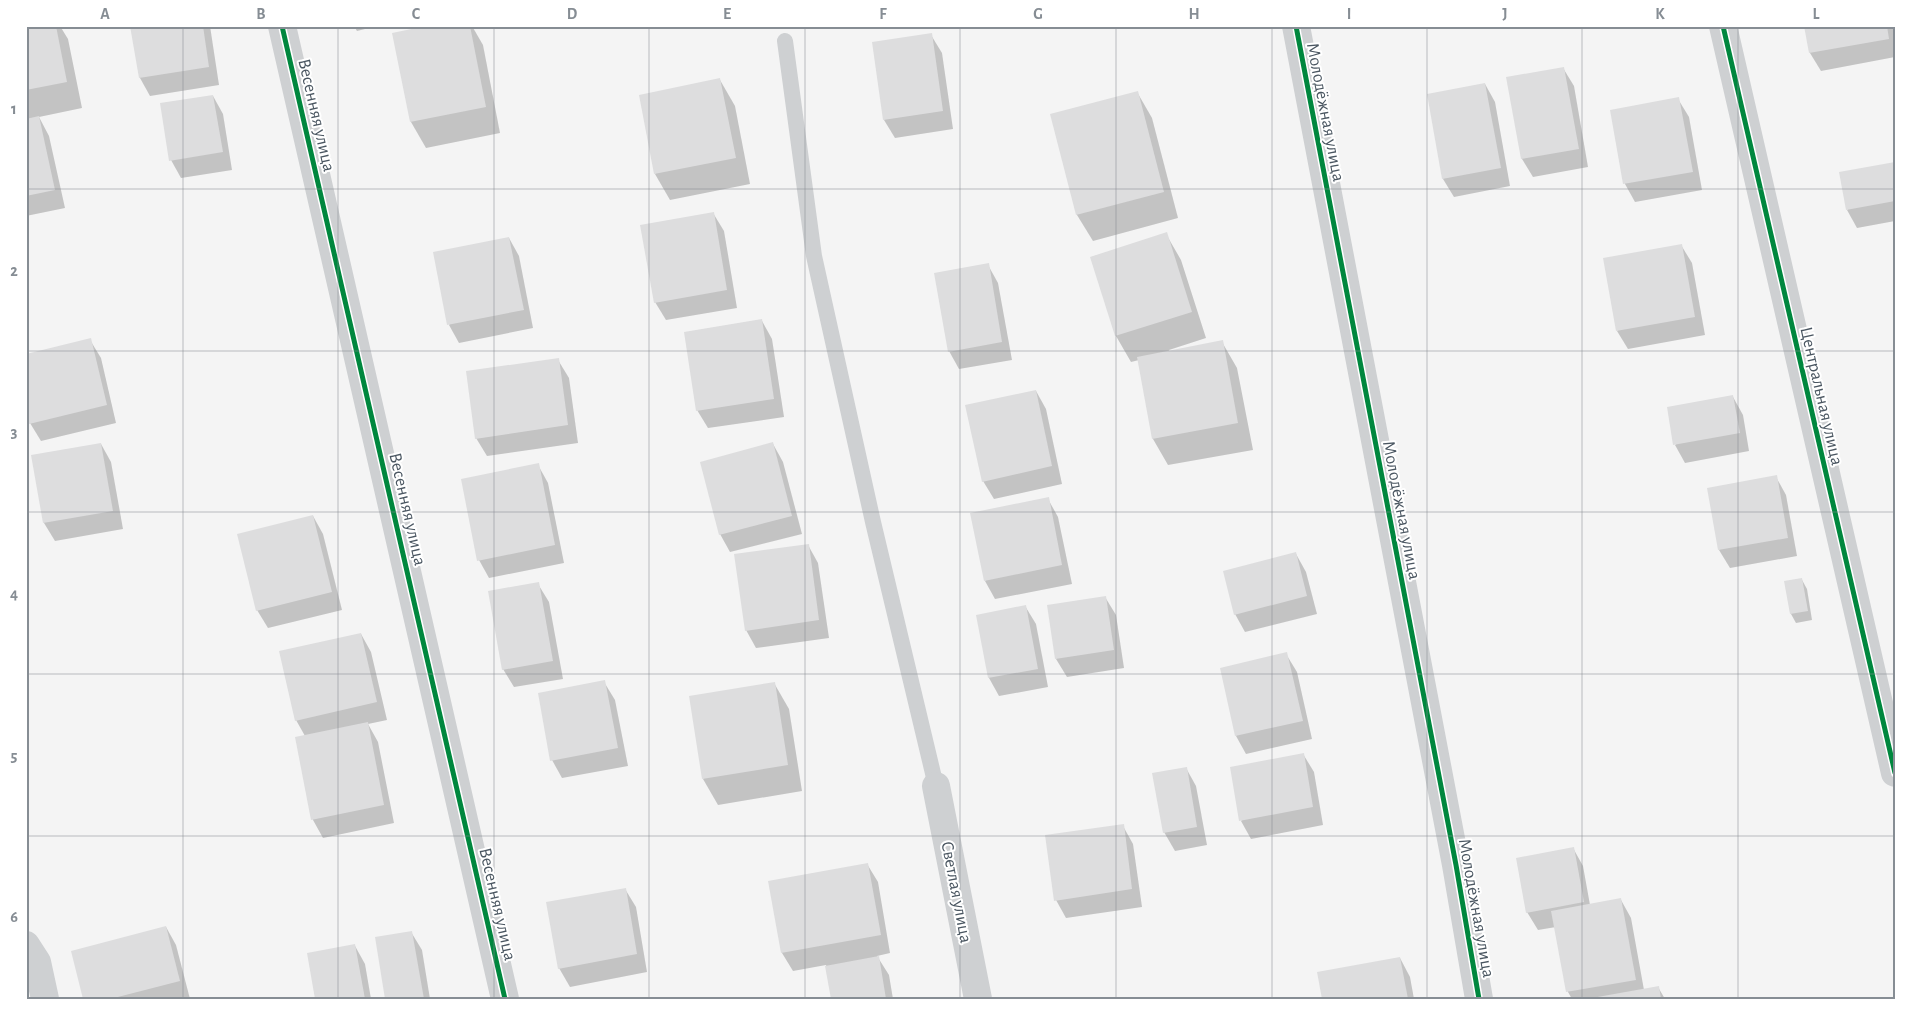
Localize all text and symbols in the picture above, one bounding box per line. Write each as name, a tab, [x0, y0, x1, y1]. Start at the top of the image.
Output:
text: A	[100, 6, 110, 22]
text: B	[256, 6, 266, 22]
text: C	[412, 6, 421, 22]
text: D	[567, 6, 578, 22]
text: E	[723, 6, 731, 22]
text: F	[879, 6, 887, 22]
text: G	[1033, 6, 1043, 22]
text: H	[1188, 6, 1200, 22]
text: I	[1347, 6, 1351, 22]
text: J	[1502, 6, 1508, 22]
text: K	[1655, 6, 1665, 22]
text: L	[1813, 6, 1820, 22]
street label: Молодёжная улица	[1303, 41, 1347, 183]
street label: Весенняя улица	[294, 57, 338, 173]
text: 1	[11, 101, 17, 117]
text: 2	[10, 263, 18, 279]
street label: Центральная улица	[1796, 325, 1846, 467]
text: 3	[11, 424, 18, 440]
street label: Молодёжная улица	[1379, 439, 1423, 581]
street label: Весенняя улица	[385, 451, 429, 567]
text: 4	[10, 586, 18, 602]
text: 5	[11, 748, 18, 764]
street label: Молодёжная улица	[1455, 837, 1497, 979]
street label: Светлая улица	[937, 840, 975, 944]
street label: Весенняя улица	[475, 846, 519, 962]
text: 6	[10, 909, 18, 925]

